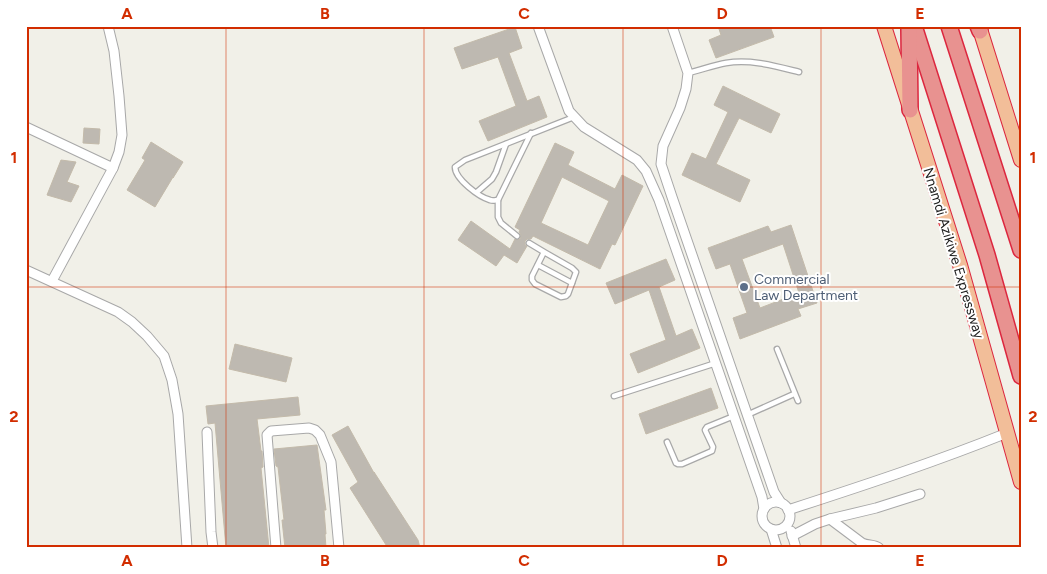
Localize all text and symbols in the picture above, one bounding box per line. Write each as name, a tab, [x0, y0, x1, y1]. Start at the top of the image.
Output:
text: A	[121, 4, 133, 23]
text: B	[320, 4, 330, 23]
text: C	[518, 4, 530, 23]
text: D	[716, 4, 728, 23]
text: E	[915, 4, 925, 23]
text: 1	[11, 148, 17, 167]
text: 1	[1030, 148, 1036, 167]
street label: Nnamdi Azikiwe Expressway	[919, 166, 988, 341]
place label: Commercial Law Department	[754, 271, 858, 304]
marker: Commercial Law Department	[738, 281, 750, 293]
text: 2	[9, 407, 19, 426]
text: 2	[1028, 407, 1038, 426]
text: A	[121, 551, 133, 570]
text: B	[320, 551, 330, 570]
text: C	[518, 551, 530, 570]
text: D	[716, 551, 728, 570]
text: E	[915, 551, 925, 570]

